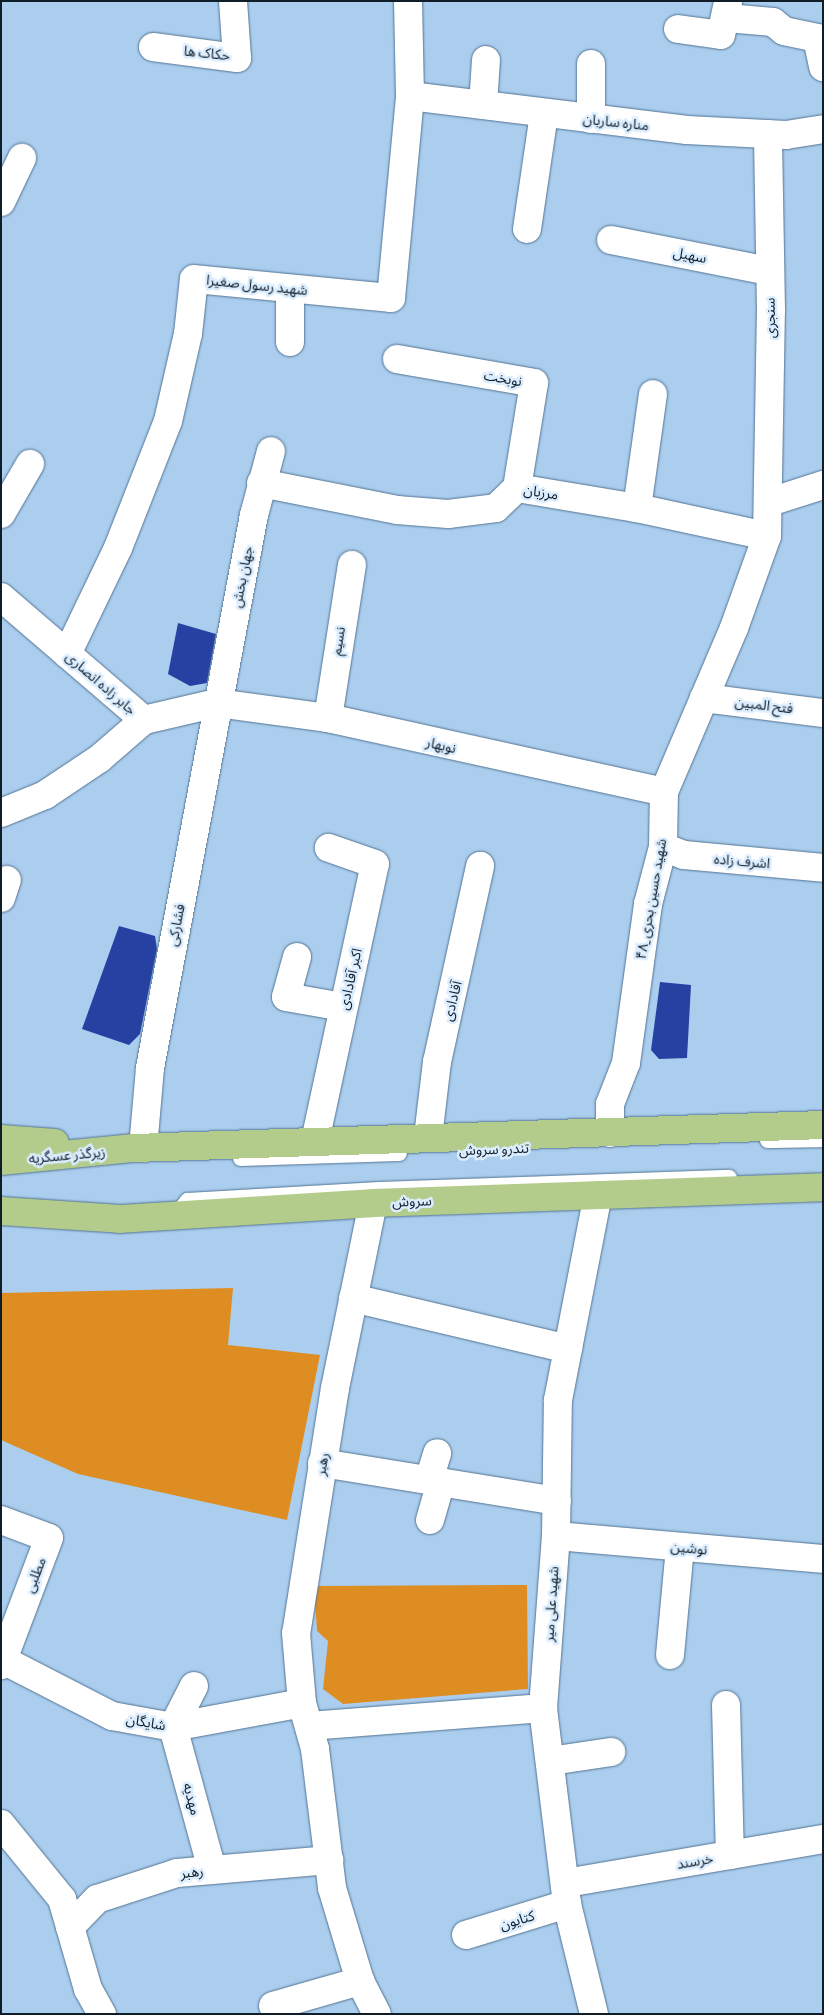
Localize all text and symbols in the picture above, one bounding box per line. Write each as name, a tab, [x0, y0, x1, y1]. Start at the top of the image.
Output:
street label: حکاک ها	[183, 42, 231, 64]
street label: مناره ساربان	[582, 110, 650, 134]
street label: سهیل	[672, 244, 708, 266]
street label: شهید رسول صغیرا	[205, 271, 309, 299]
street label: سنجری	[761, 297, 779, 339]
street label: نوبخت	[483, 366, 523, 390]
street label: مرزبان	[522, 481, 560, 503]
street label: جهان بخش	[228, 545, 256, 609]
street label: نسیم	[327, 625, 349, 657]
street label: جابر زاده انصاری	[62, 648, 140, 718]
street label: فتح المبین	[734, 693, 794, 717]
street label: نوبهار	[424, 733, 458, 757]
street label: ۴۸_شهید حسین بحری	[632, 837, 670, 961]
street label: اشرف زاده	[713, 850, 771, 872]
street label: فشارکی	[164, 902, 188, 948]
street label: اکبر آقادادی	[335, 946, 365, 1012]
street label: آقادادی	[439, 979, 465, 1023]
street label: تندرو سروش	[459, 1139, 529, 1159]
street label: زیرگذر عسگریه	[28, 1143, 106, 1167]
street label: سروش	[392, 1192, 432, 1210]
street label: رهبر	[312, 1451, 332, 1477]
street label: نوشین	[670, 1538, 708, 1558]
street label: مطلبی	[21, 1555, 49, 1595]
street label: شهید علی میر	[540, 1566, 562, 1642]
street label: شایگان	[125, 1710, 167, 1734]
street label: مهدیه	[180, 1781, 204, 1817]
street label: خرسند	[676, 1850, 714, 1872]
street label: رهبر	[180, 1862, 204, 1882]
street label: کتایون	[498, 1907, 536, 1933]

